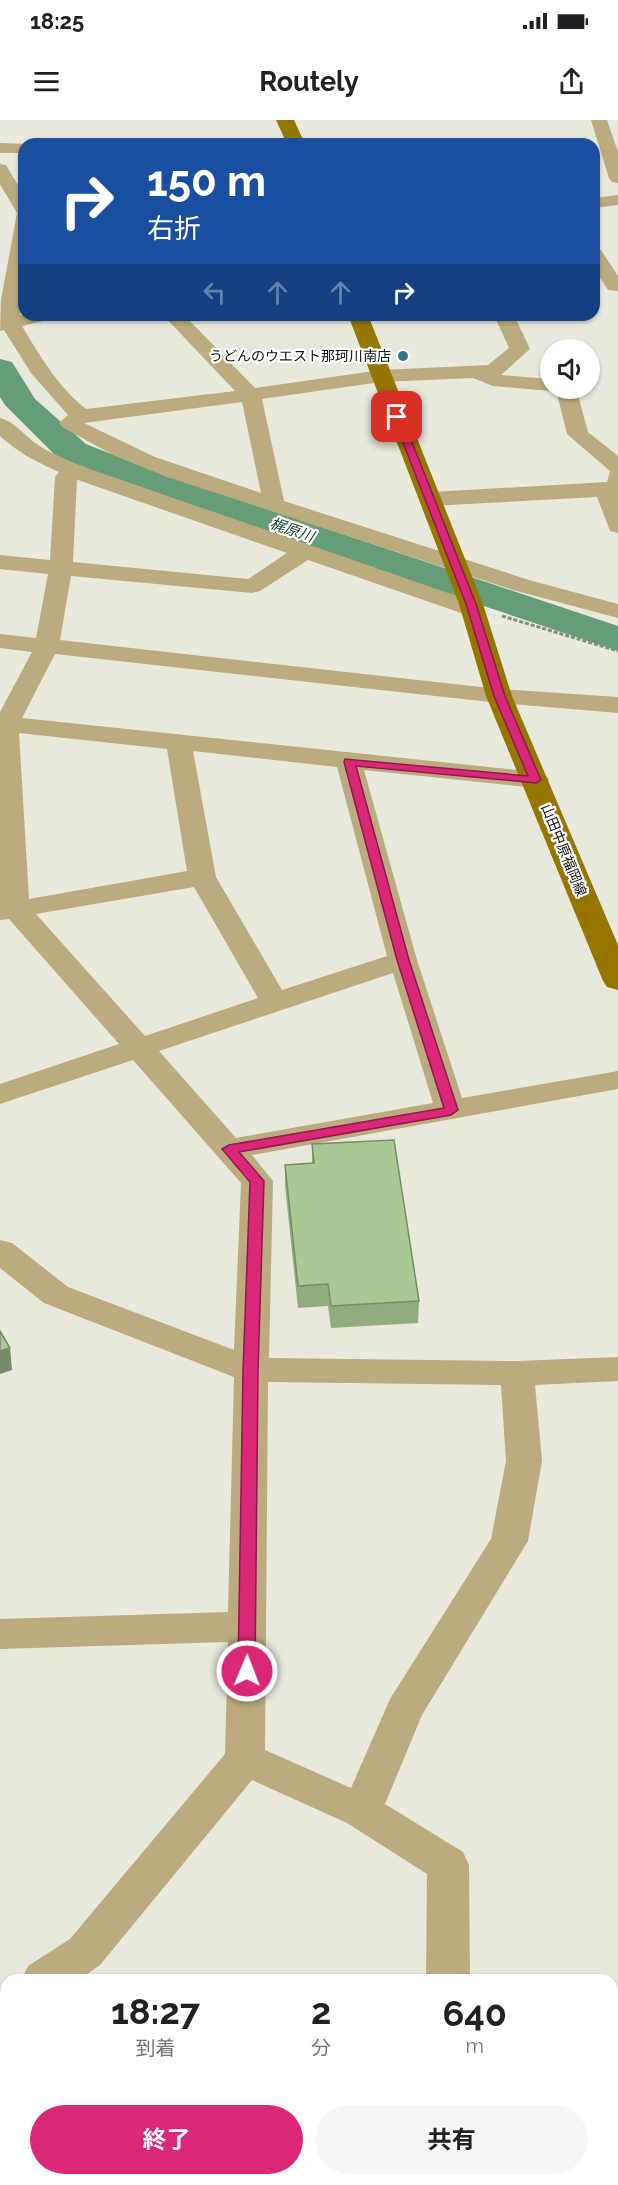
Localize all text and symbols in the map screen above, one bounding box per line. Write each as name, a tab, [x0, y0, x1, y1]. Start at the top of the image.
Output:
text: 18:25	[30, 8, 84, 34]
icon: menu	[30, 65, 63, 98]
icon: share	[555, 65, 588, 98]
text: Routely	[259, 66, 359, 97]
text: 150 m	[147, 157, 266, 206]
icon: right	[48, 162, 126, 240]
text: 右折	[147, 213, 201, 244]
icon: left	[198, 276, 231, 309]
icon: ahead	[261, 276, 294, 309]
icon: ahead	[324, 276, 357, 309]
icon: right	[387, 276, 420, 309]
map controls	[540, 339, 600, 399]
button: sound	[540, 339, 600, 399]
place label: うどんのウエスト那珂川南店	[209, 348, 391, 364]
marker: うどんのウエスト那珂川南店	[396, 349, 410, 363]
pin	[371, 391, 422, 442]
icon: arrive	[380, 400, 413, 433]
water label: 梶原川	[268, 514, 318, 546]
street label: 山田中原福岡線	[538, 802, 590, 898]
position arrow	[215, 1639, 279, 1703]
text: 18:27	[111, 1990, 200, 2032]
text: 2	[311, 1990, 331, 2032]
text: 640	[442, 1992, 507, 2034]
text: m	[465, 2034, 484, 2058]
text: 到着	[136, 2036, 176, 2060]
text: 分	[311, 2036, 331, 2060]
button: 終了	[30, 2105, 303, 2174]
button: 共有	[315, 2105, 588, 2174]

